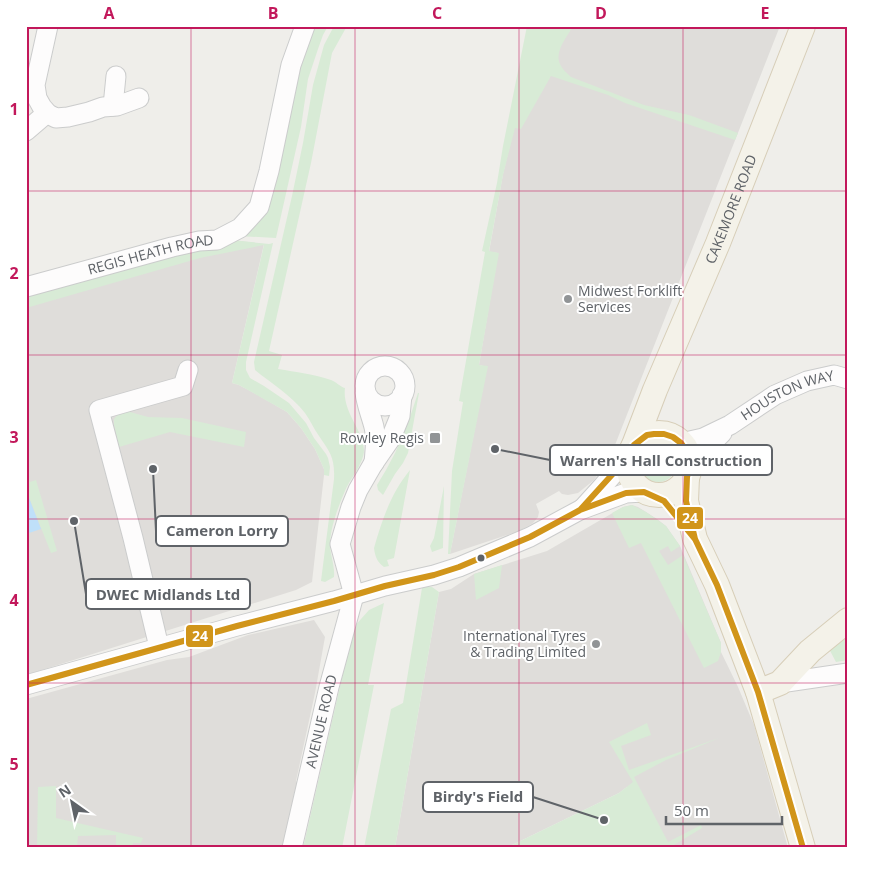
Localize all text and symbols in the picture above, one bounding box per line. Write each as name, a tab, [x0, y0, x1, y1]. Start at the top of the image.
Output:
text: A	[103, 2, 115, 24]
text: B	[268, 2, 278, 24]
text: C	[432, 2, 442, 24]
text: D	[595, 2, 607, 24]
text: E	[761, 2, 770, 24]
text: 1	[9, 98, 19, 120]
street label: CAKEMORE ROAD	[700, 152, 761, 267]
street label: REGIS HEATH ROAD	[86, 230, 214, 279]
text: 2	[9, 262, 19, 284]
place label: Midwest Forklift Services	[578, 281, 682, 316]
marker: Midwest Forklift Services	[562, 293, 574, 305]
street label: HOUSTON WAY	[737, 365, 836, 424]
text: 3	[9, 426, 19, 448]
place label: Rowley Regis	[340, 428, 424, 447]
marker: Rowley Regis	[428, 431, 442, 445]
callout: Warren's Hall Construction	[550, 445, 772, 475]
text: Warren's Hall Construction	[560, 450, 762, 470]
line badge: 24	[676, 506, 704, 530]
text: 24	[682, 508, 698, 527]
callout: Cameron Lorry	[156, 516, 288, 546]
text: Cameron Lorry	[166, 520, 278, 540]
unlabelled marker	[476, 553, 486, 563]
callout: DWEC Midlands Ltd	[86, 579, 250, 609]
text: DWEC Midlands Ltd	[96, 584, 240, 604]
text: 4	[9, 589, 19, 611]
line badge: 24	[185, 624, 214, 648]
text: 24	[192, 626, 208, 645]
place label: International Tyres & Trading Limited	[463, 626, 586, 661]
marker: International Tyres & Trading Limited	[590, 638, 602, 650]
street label: AVENUE ROAD	[301, 672, 341, 770]
text: 5	[9, 753, 19, 775]
north arrow	[48, 776, 98, 826]
text: N	[55, 780, 75, 802]
callout: Birdy's Field	[423, 782, 533, 812]
text: Birdy's Field	[433, 786, 523, 806]
scale bar	[666, 794, 783, 826]
text: 50 m	[674, 800, 709, 820]

